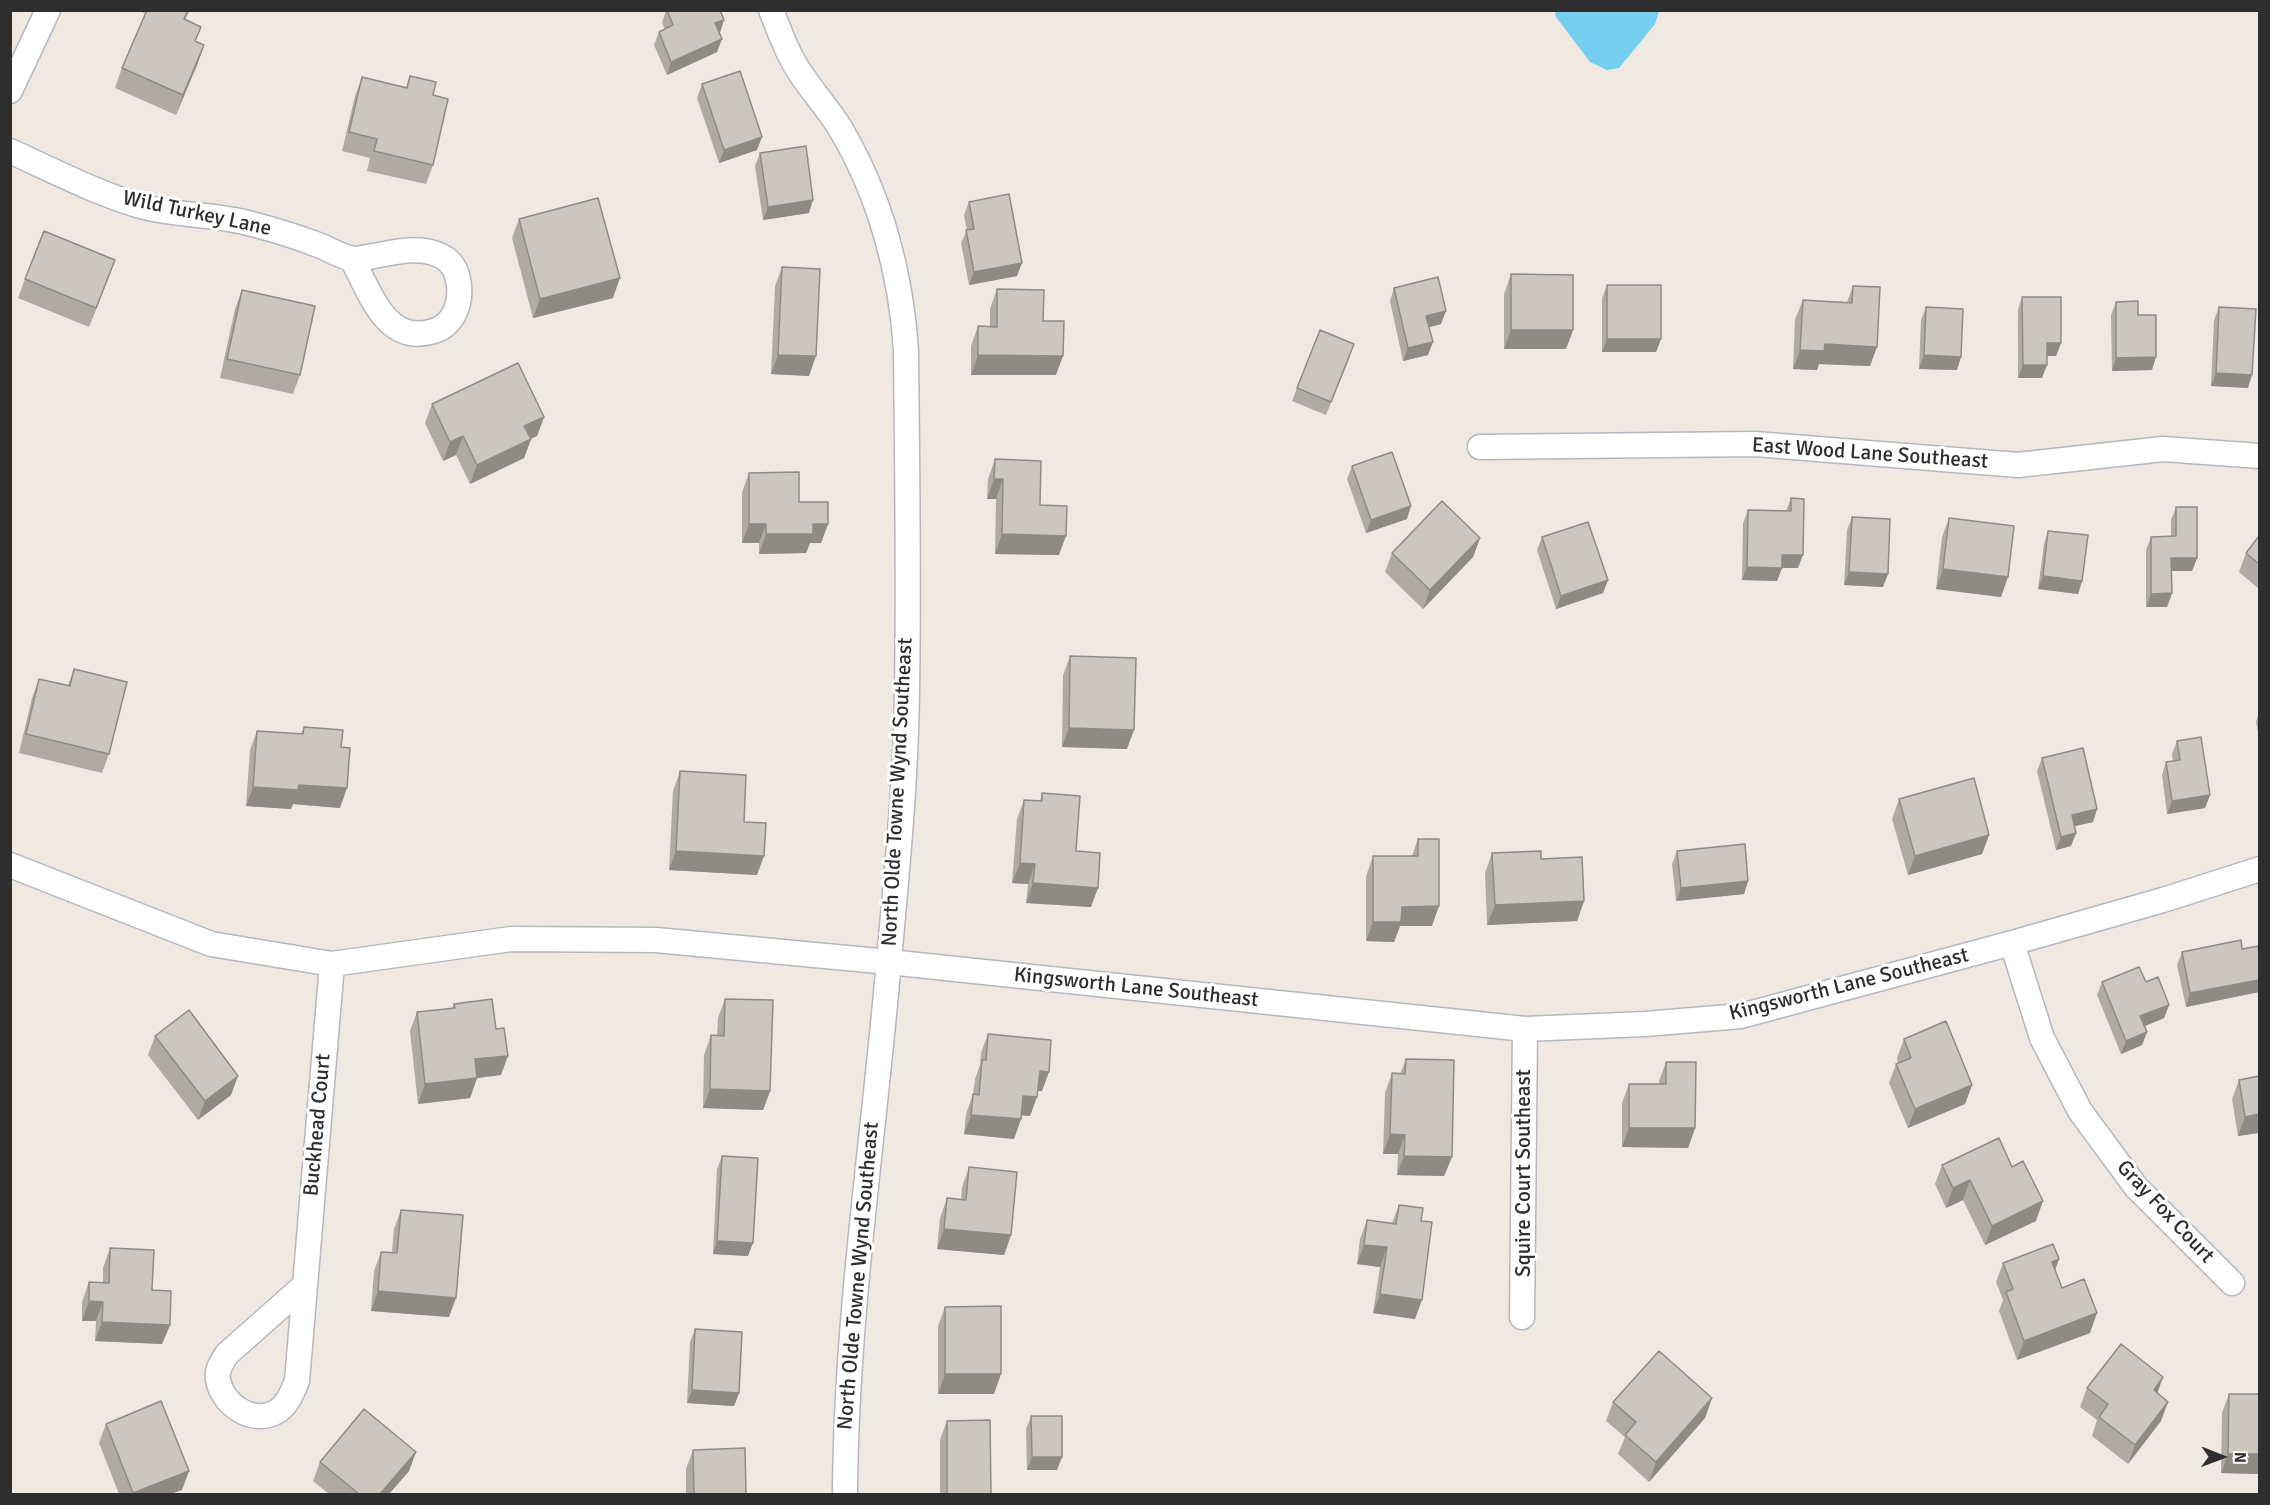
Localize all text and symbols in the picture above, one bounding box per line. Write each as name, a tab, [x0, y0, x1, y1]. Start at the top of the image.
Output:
street label: Wild Turkey Lane	[120, 186, 274, 242]
street label: East Wood Lane Southeast	[1751, 433, 1989, 475]
street label: North Olde Towne Wynd Southeast	[877, 637, 919, 947]
street label: Kingsworth Lane Southeast	[1727, 943, 1971, 1027]
street label: Kingsworth Lane Southeast	[1012, 963, 1260, 1013]
street label: Buckhead Court	[299, 1053, 337, 1197]
street label: Squire Court Southeast	[1511, 1069, 1537, 1277]
street label: North Olde Towne Wynd Southeast	[833, 1121, 885, 1431]
street label: Gray Fox Court	[2111, 1155, 2219, 1269]
north arrow	[2192, 1427, 2252, 1487]
text: N	[2230, 1452, 2250, 1463]

